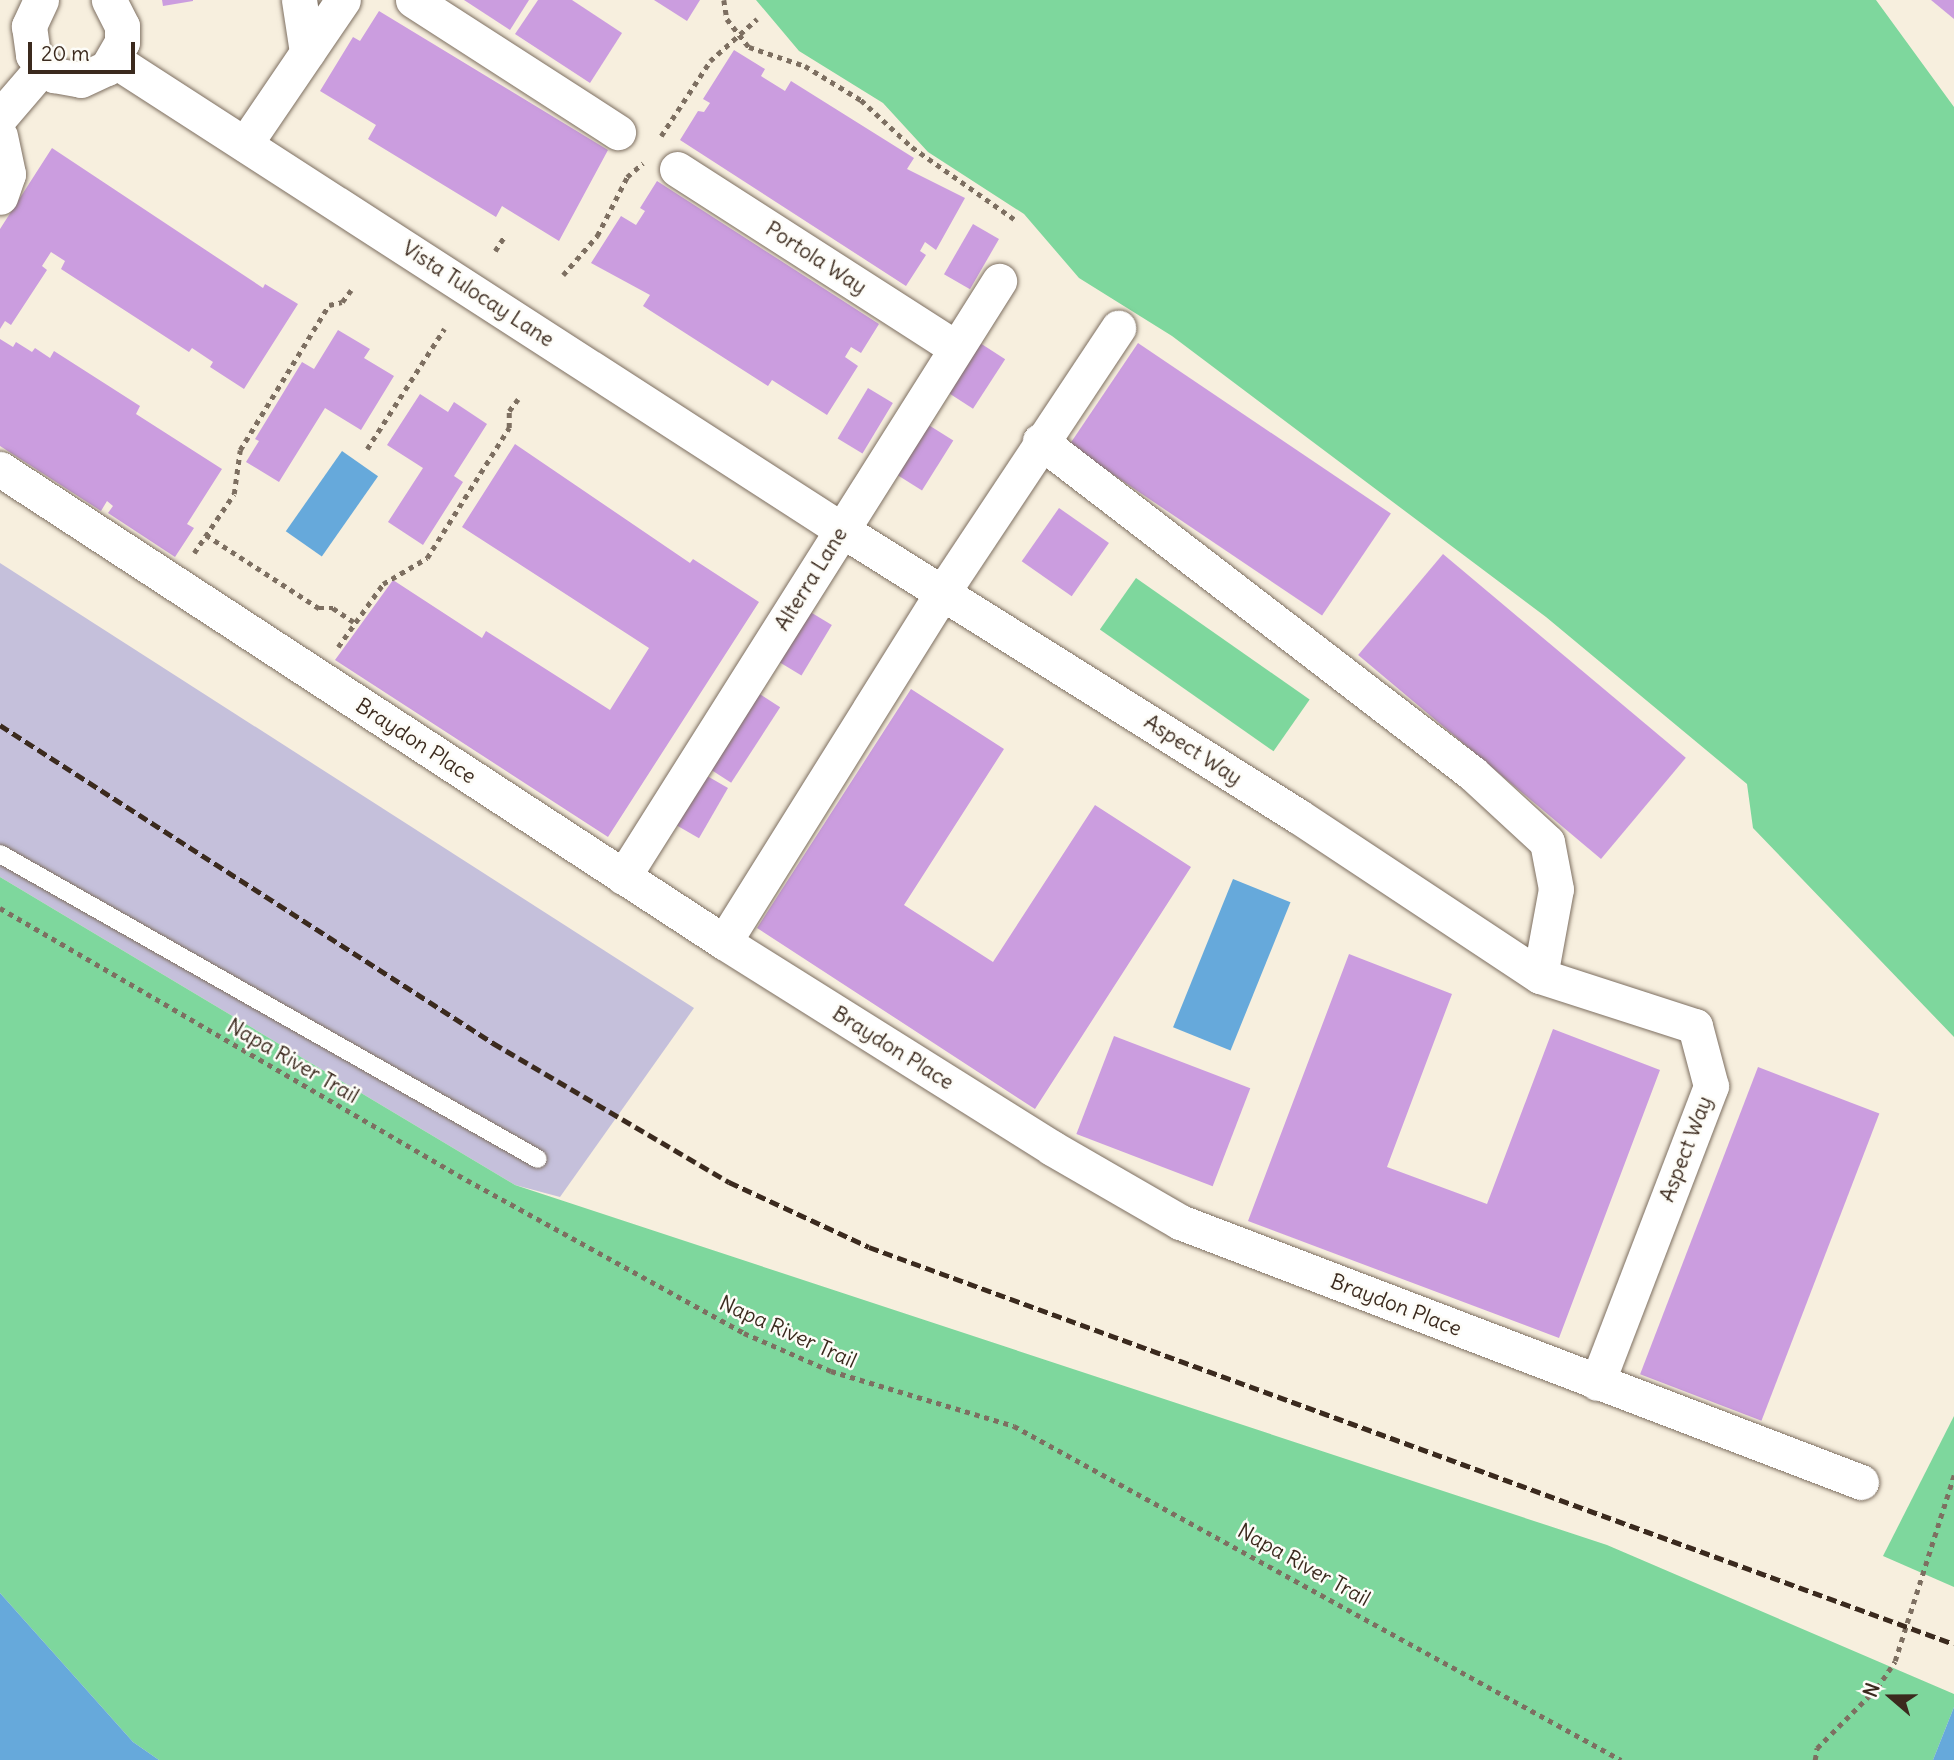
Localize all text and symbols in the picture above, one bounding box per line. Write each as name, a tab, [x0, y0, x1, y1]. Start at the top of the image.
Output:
scale bar	[32, 28, 138, 72]
text: 20 m	[41, 40, 90, 67]
street label: Portola Way	[761, 216, 871, 300]
street label: Vista Tulocay Lane	[397, 236, 559, 352]
street label: Alterra Lane	[769, 523, 853, 635]
street label: Braydon Place	[351, 693, 481, 789]
street label: Aspect Way	[1139, 709, 1247, 791]
street label: Braydon Place	[828, 1001, 958, 1095]
street label: Napa River Trail	[223, 1013, 363, 1109]
street label: Aspect Way	[1654, 1093, 1718, 1205]
street label: Braydon Place	[1327, 1268, 1465, 1342]
street label: Napa River Trail	[715, 1290, 861, 1374]
street label: Napa River Trail	[1233, 1518, 1375, 1612]
north arrow	[1856, 1662, 1926, 1732]
text: N	[1858, 1680, 1885, 1700]

